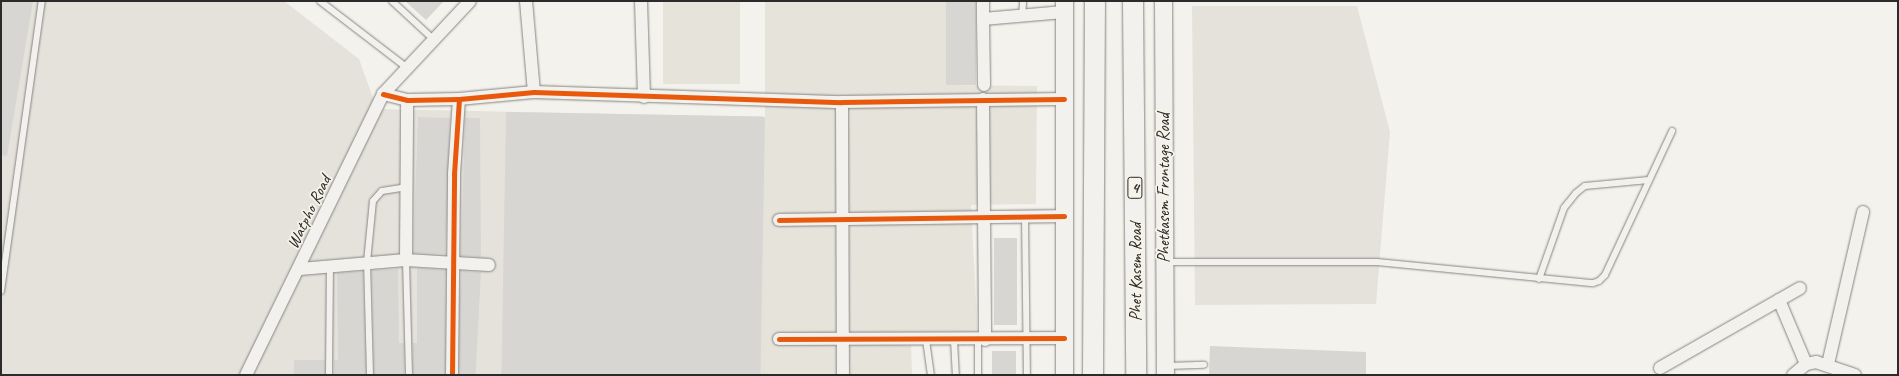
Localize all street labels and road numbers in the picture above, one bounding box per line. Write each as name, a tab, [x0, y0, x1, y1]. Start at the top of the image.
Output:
street label: Phetkasem Frontage Road	[1154, 113, 1174, 263]
street label: Watpho Road	[283, 172, 335, 252]
road number: 4	[1127, 174, 1143, 202]
street label: Phet Kasem Road	[1126, 222, 1146, 322]

